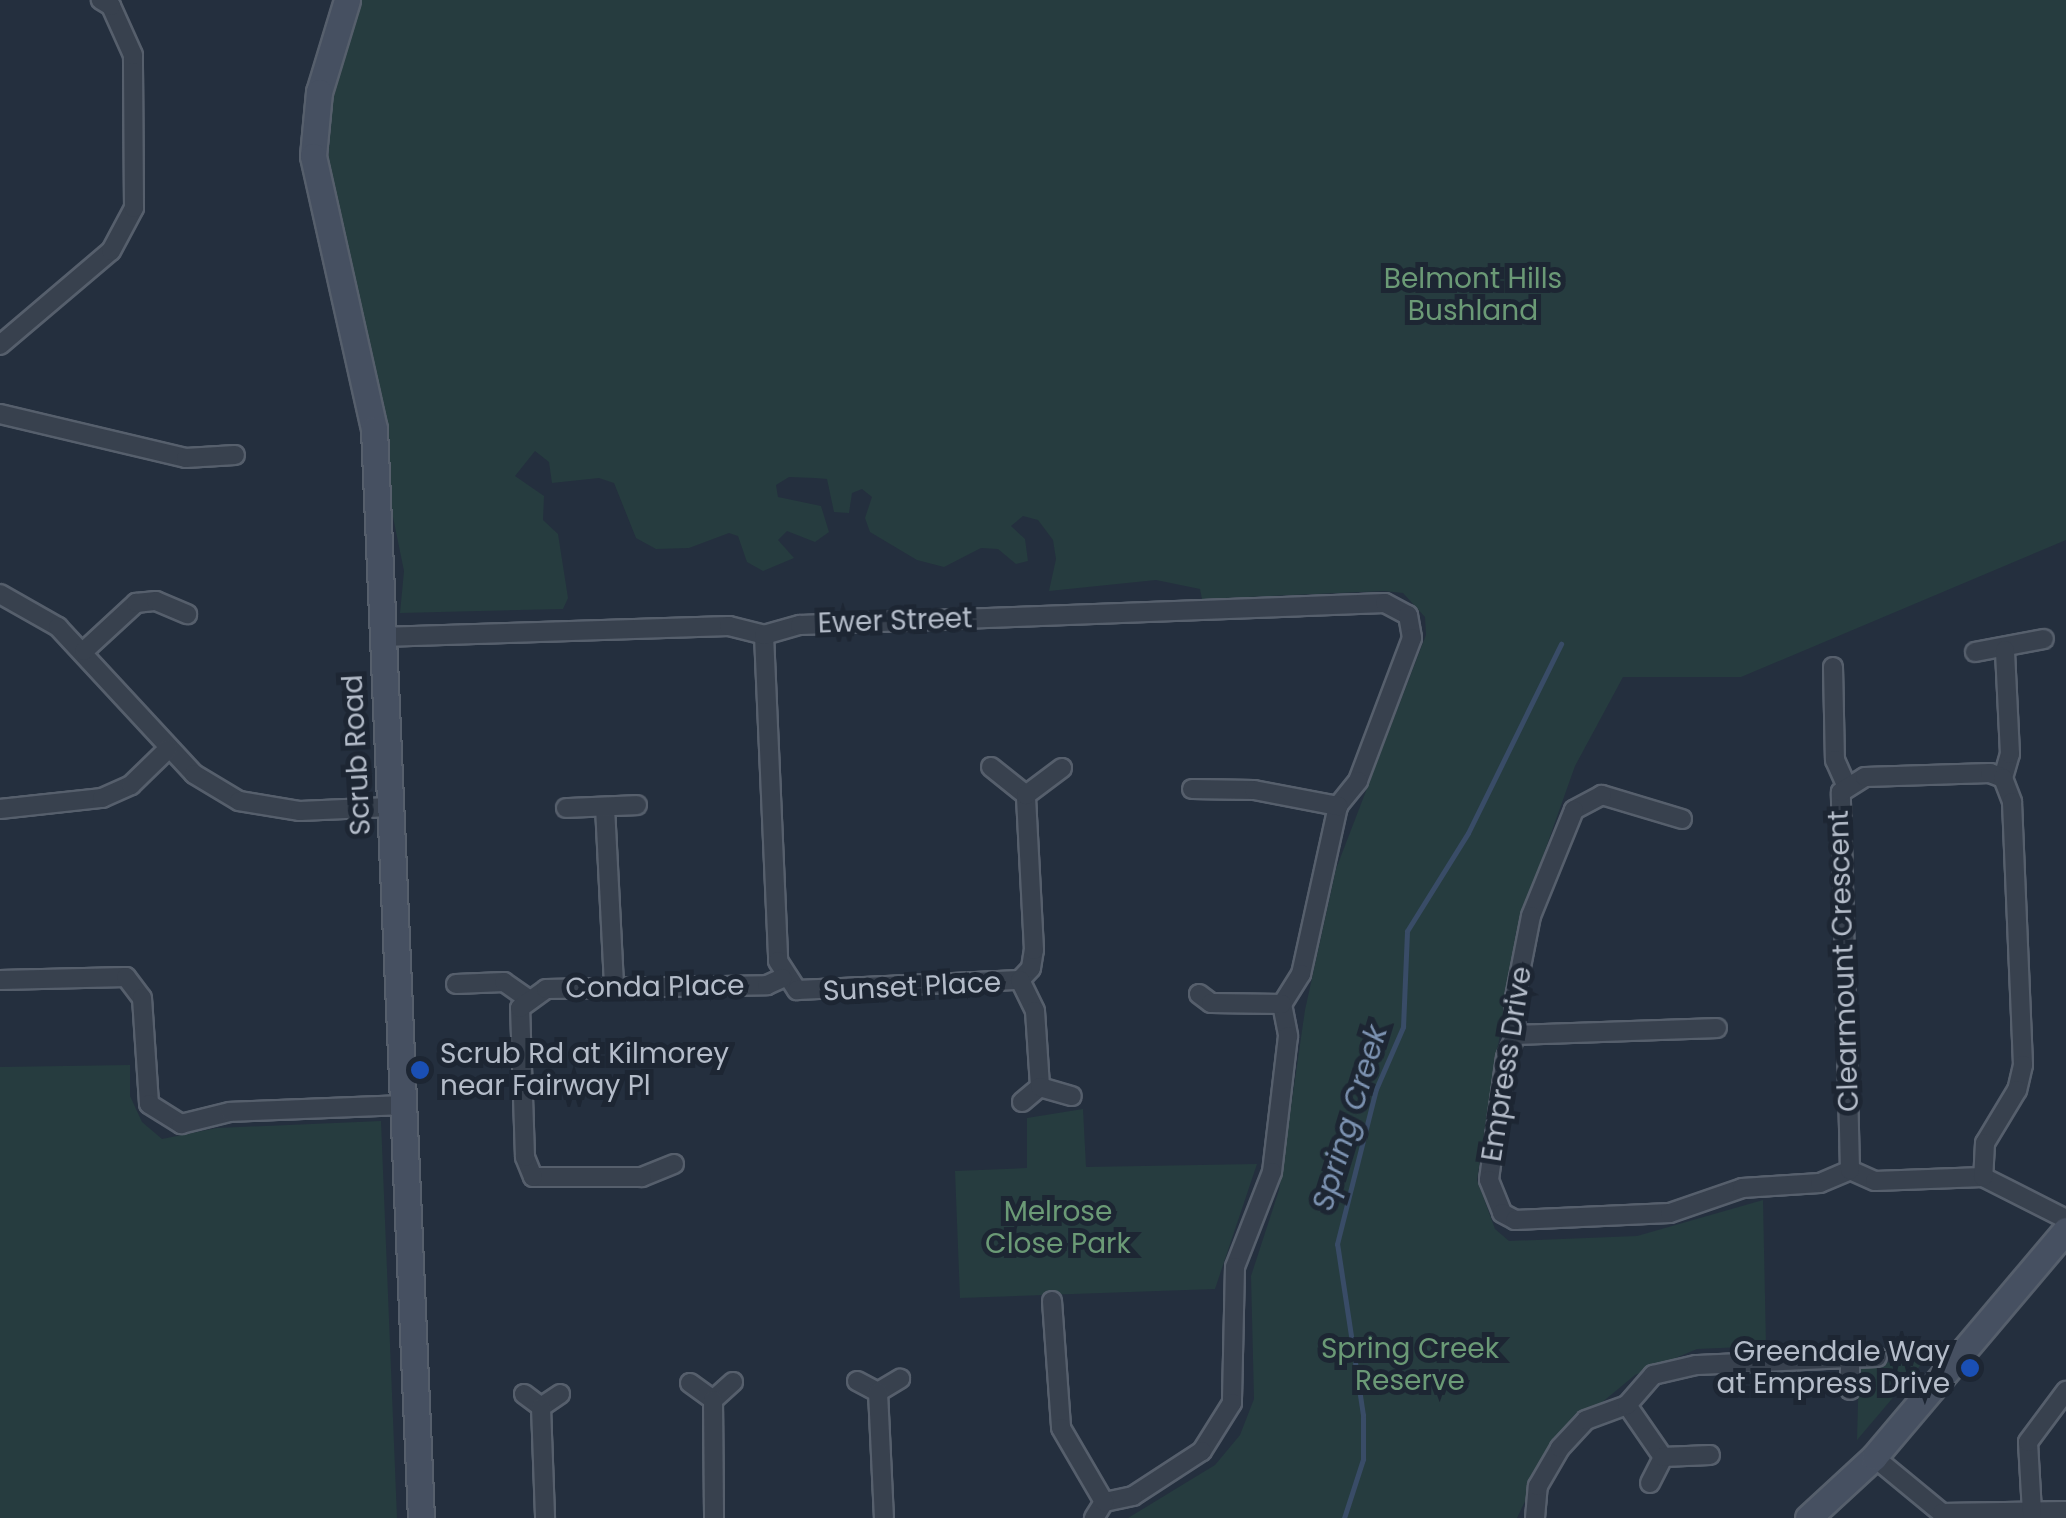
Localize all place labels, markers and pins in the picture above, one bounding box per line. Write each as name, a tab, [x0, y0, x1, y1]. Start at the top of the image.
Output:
place label: Scrub Rd at Kilmorey near Fairway Pl	[440, 1037, 729, 1103]
marker: Scrub Rd at Kilmorey near Fairway Pl	[409, 1059, 431, 1081]
place label: Greendale Way at Empress Drive	[1717, 1335, 1950, 1401]
marker: Greendale Way at Empress Drive	[1959, 1357, 1981, 1379]

